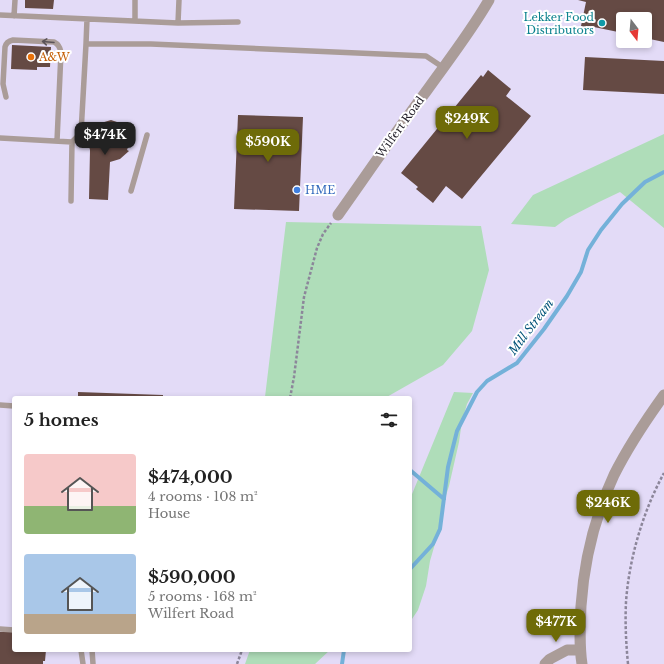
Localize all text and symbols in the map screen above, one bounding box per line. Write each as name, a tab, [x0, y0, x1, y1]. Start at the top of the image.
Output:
place label: Lekker Food Distributors	[523, 10, 595, 37]
north arrow	[616, 12, 652, 48]
map controls	[616, 12, 652, 48]
marker: Lekker Food Distributors	[597, 18, 607, 28]
one-way arrow	[42, 38, 55, 45]
place label: A&W	[38, 50, 71, 64]
marker: A&W	[26, 52, 36, 62]
street label: Wilfert Road	[372, 93, 427, 161]
pin: $249K	[439, 106, 495, 140]
text: $249K	[445, 110, 489, 127]
pin: $474K	[77, 122, 133, 156]
text: $474K	[84, 126, 126, 143]
pin: $590K	[240, 129, 296, 163]
text: $590K	[245, 133, 291, 150]
place label: HME	[305, 183, 335, 197]
marker: HME	[292, 185, 302, 195]
water label: Mill Stream	[504, 295, 557, 358]
icon: filters	[378, 409, 400, 431]
text: 5 homes	[24, 410, 99, 431]
text: $474,000	[148, 467, 233, 488]
icon: home	[56, 470, 104, 518]
text: 4 rooms · 108 m²	[148, 488, 258, 505]
pin: $246K	[580, 490, 636, 524]
text: $246K	[586, 494, 630, 511]
text: House	[148, 505, 190, 522]
text: $590,000	[148, 567, 236, 588]
icon: home	[56, 570, 104, 618]
text: 5 rooms · 168 m²	[148, 588, 257, 605]
text: Wilfert Road	[148, 605, 234, 622]
pin: $477K	[528, 609, 584, 643]
text: $477K	[535, 613, 577, 630]

